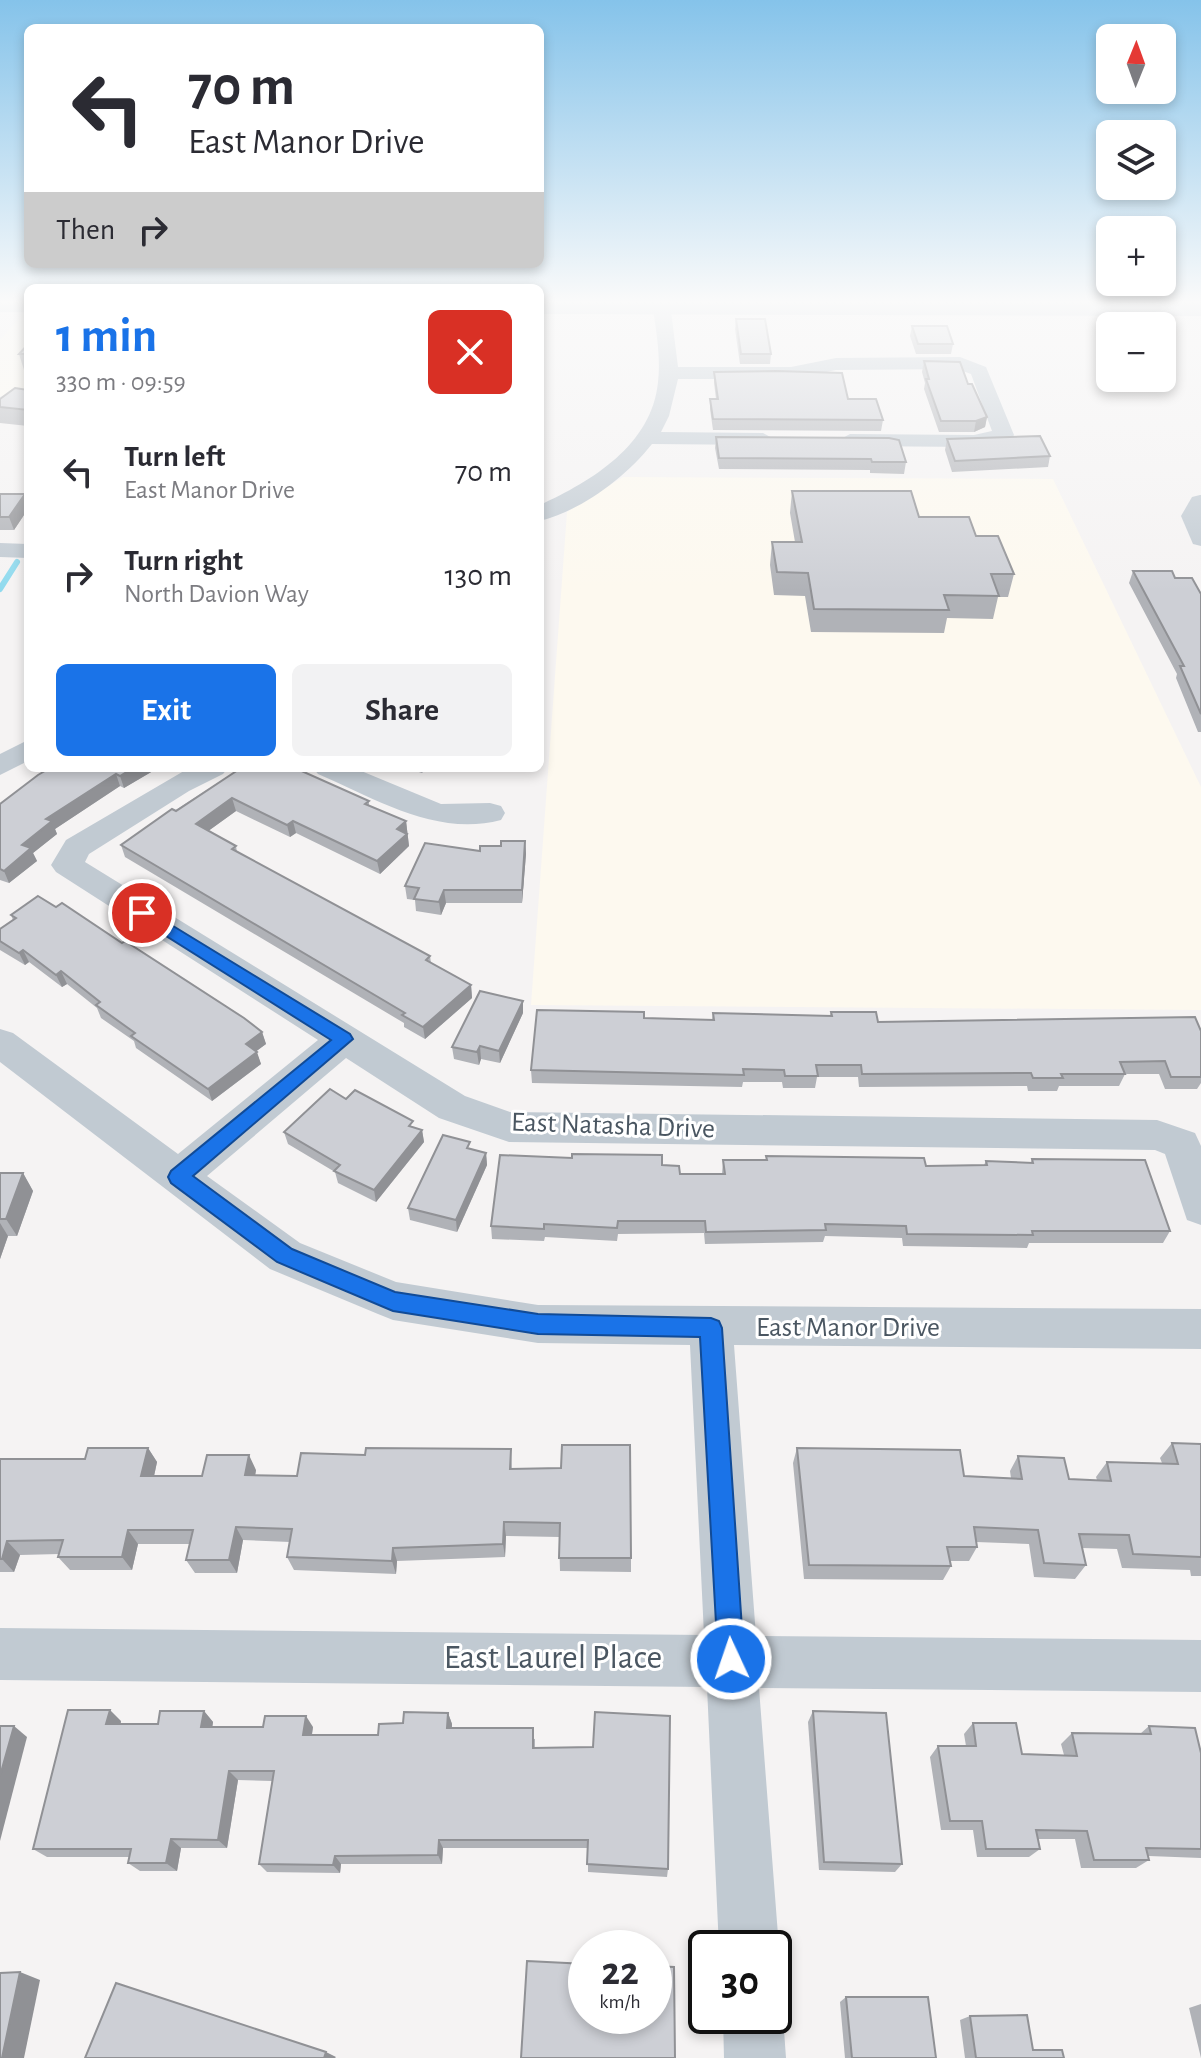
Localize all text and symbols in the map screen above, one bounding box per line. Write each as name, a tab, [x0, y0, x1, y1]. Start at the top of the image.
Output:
north arrow	[1096, 24, 1176, 104]
map controls	[1096, 24, 1176, 392]
icon: left	[56, 56, 160, 160]
text: 70 m	[188, 59, 295, 115]
button: layers	[1096, 120, 1176, 200]
text: East Manor Drive	[188, 124, 425, 160]
icon: right	[131, 208, 175, 252]
text: Then	[56, 215, 115, 245]
button: +	[1096, 216, 1176, 296]
button: close	[428, 310, 512, 394]
button: −	[1096, 312, 1176, 392]
text: 1 min	[56, 313, 157, 361]
text: 330 m · 09:59	[56, 369, 186, 395]
text: Turn left	[124, 442, 225, 472]
icon: left	[56, 450, 100, 494]
text: 70 m	[455, 457, 512, 487]
text: East Manor Drive	[124, 477, 295, 503]
text: Turn right	[124, 546, 243, 576]
icon: right	[56, 554, 100, 598]
text: 130 m	[445, 561, 512, 591]
text: North Davion Way	[124, 581, 309, 607]
button: Exit	[56, 664, 276, 756]
button: Share	[292, 664, 512, 756]
pin	[108, 879, 176, 947]
icon: arrive	[120, 891, 164, 935]
street label: East Natasha Drive	[511, 1108, 715, 1144]
street label: East Manor Drive	[756, 1314, 940, 1342]
position arrow	[689, 1617, 773, 1701]
street label: East Laurel Place	[444, 1641, 662, 1675]
speed limit sign: 30	[688, 1930, 792, 2034]
text: 22	[601, 1952, 639, 1992]
text: km/h	[599, 1992, 641, 2012]

